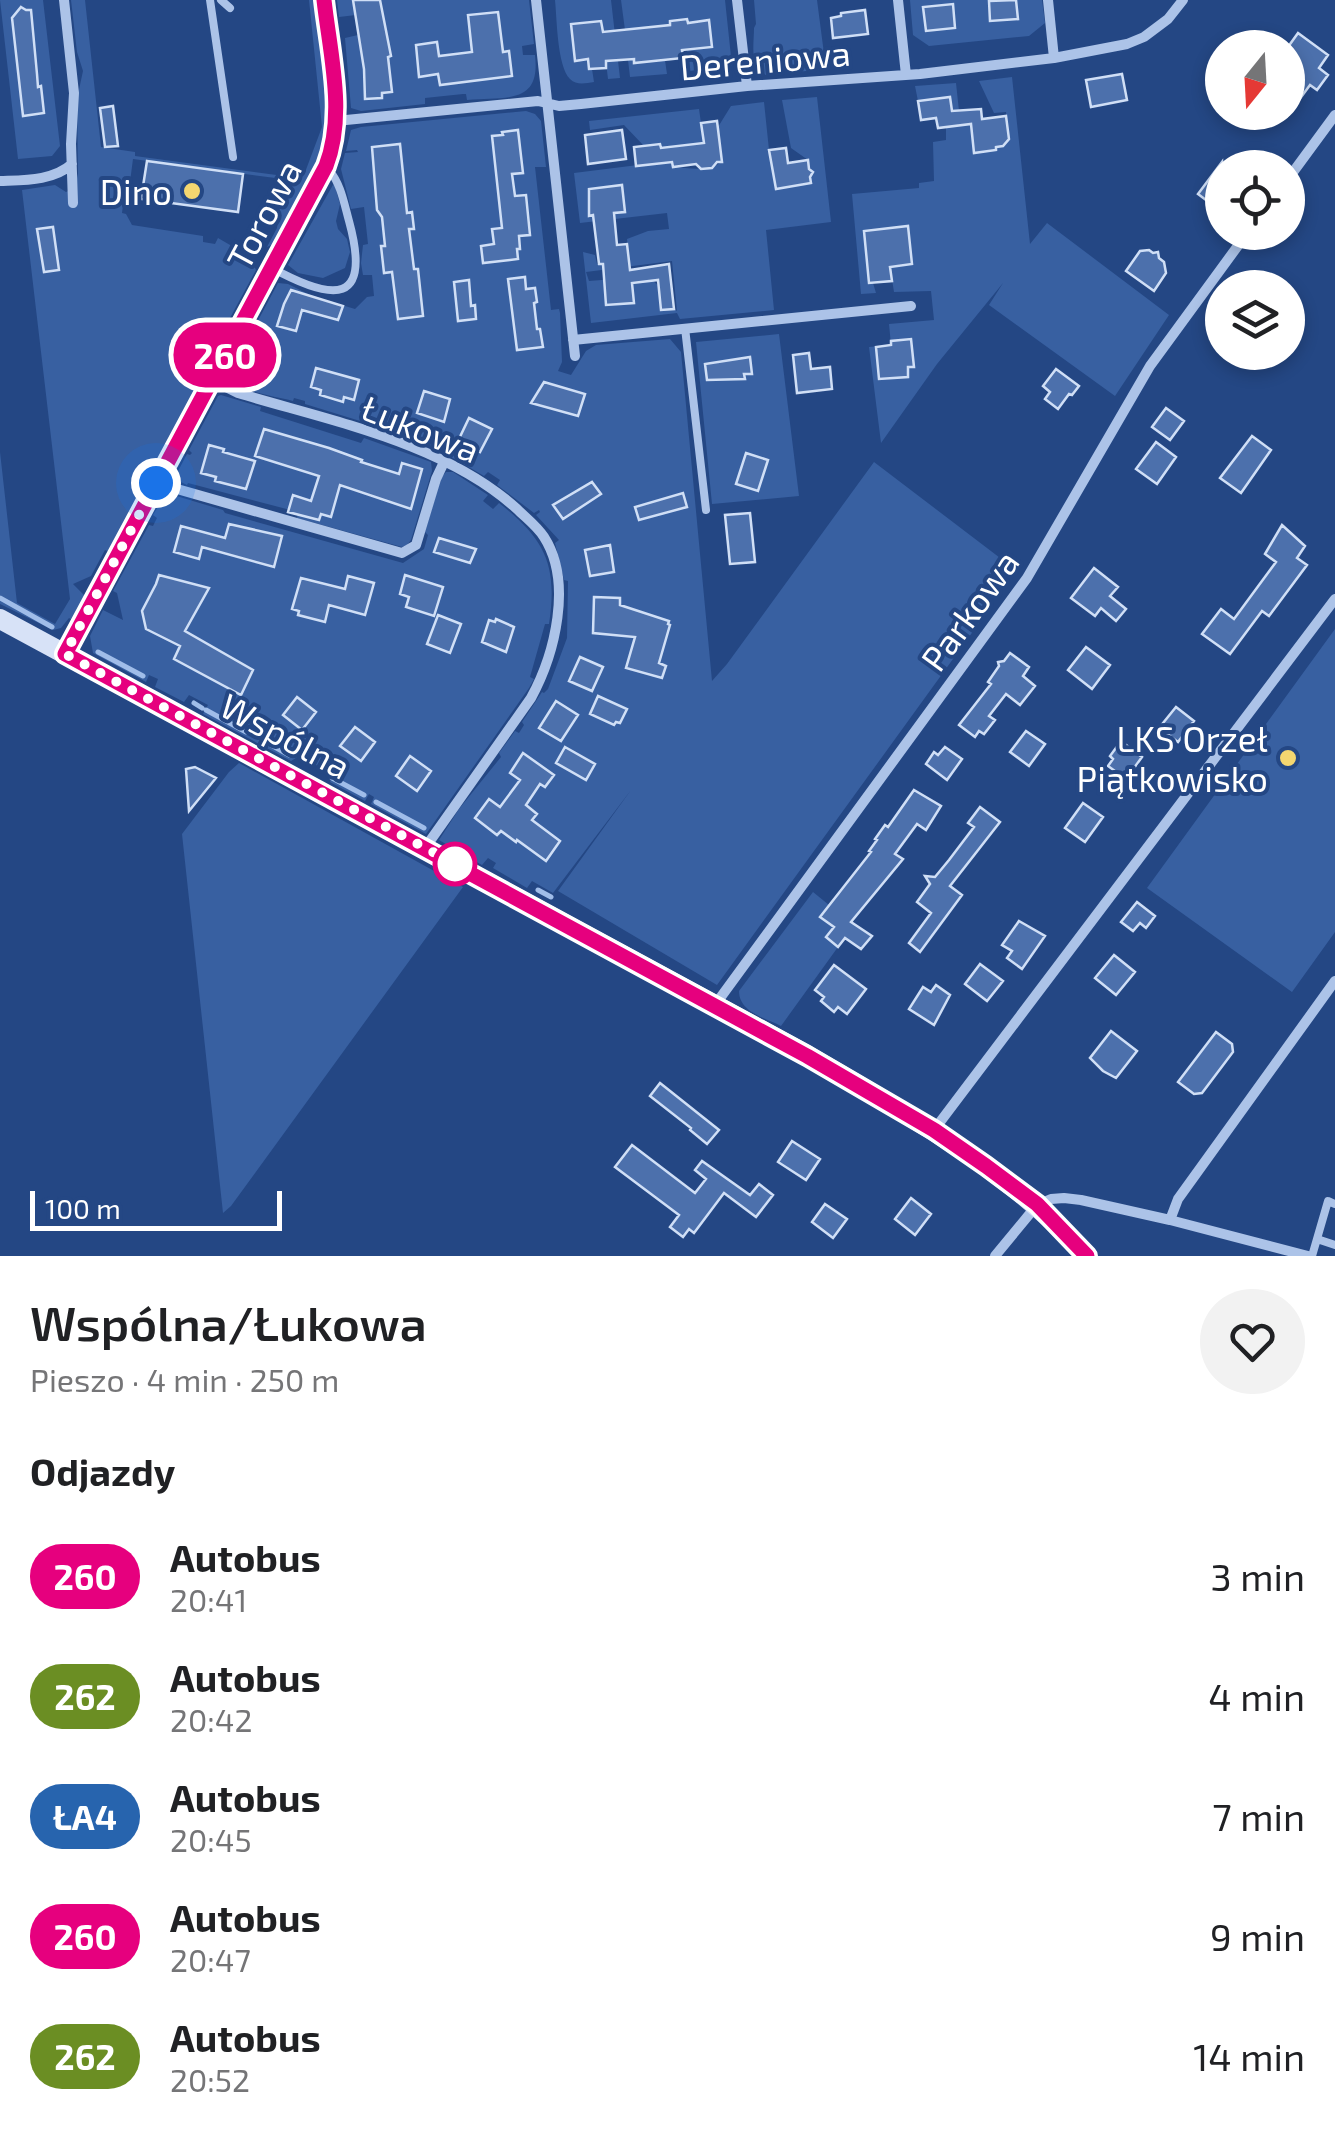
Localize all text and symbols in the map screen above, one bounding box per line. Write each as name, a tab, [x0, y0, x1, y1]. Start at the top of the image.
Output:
north arrow	[1205, 30, 1305, 130]
map controls	[1205, 30, 1305, 370]
street label: Dereniowa	[678, 31, 852, 87]
button: locate	[1205, 150, 1305, 250]
street label: Torowa	[217, 152, 309, 276]
place label: Dino	[100, 170, 172, 212]
marker: Dino	[181, 180, 203, 202]
button: layers	[1205, 270, 1305, 370]
line badge: 260	[168, 322, 282, 388]
text: 260	[193, 334, 257, 376]
street label: Łukowa	[356, 385, 486, 471]
your location	[131, 458, 181, 508]
street label: Parkowa	[911, 542, 1027, 678]
street label: Wspólna	[214, 683, 358, 787]
place label: LKS Orzeł Piątkowisko	[1077, 717, 1268, 799]
marker: LKS Orzeł Piątkowisko	[1277, 747, 1299, 769]
unlabelled marker	[434, 843, 476, 885]
scale bar	[30, 1186, 282, 1230]
text: 100 m	[45, 1191, 121, 1225]
button: heart	[1200, 1289, 1305, 1394]
text: Wspólna/Łukowa	[30, 1293, 427, 1351]
text: Pieszo · 4 min · 250 m	[30, 1360, 339, 1398]
text: Odjazdy	[30, 1448, 175, 1494]
text: Autobus	[170, 1534, 321, 1580]
text: 3 min	[1211, 1553, 1305, 1599]
text: 260	[53, 1555, 117, 1597]
text: 20:41	[170, 1580, 247, 1618]
text: Autobus	[170, 1654, 321, 1700]
text: 4 min	[1208, 1673, 1305, 1719]
text: 262	[54, 1675, 116, 1717]
text: 20:42	[170, 1700, 253, 1738]
text: Autobus	[170, 1774, 321, 1820]
text: 7 min	[1212, 1793, 1305, 1839]
text: ŁA4	[53, 1795, 117, 1837]
text: 20:45	[170, 1820, 252, 1858]
text: Autobus	[170, 1894, 321, 1940]
text: 9 min	[1210, 1913, 1305, 1959]
text: 260	[53, 1915, 117, 1957]
text: 20:47	[170, 1940, 251, 1978]
text: Autobus	[170, 2014, 321, 2060]
text: 14 min	[1193, 2033, 1305, 2079]
text: 262	[54, 2035, 116, 2077]
text: 20:52	[170, 2060, 250, 2098]

